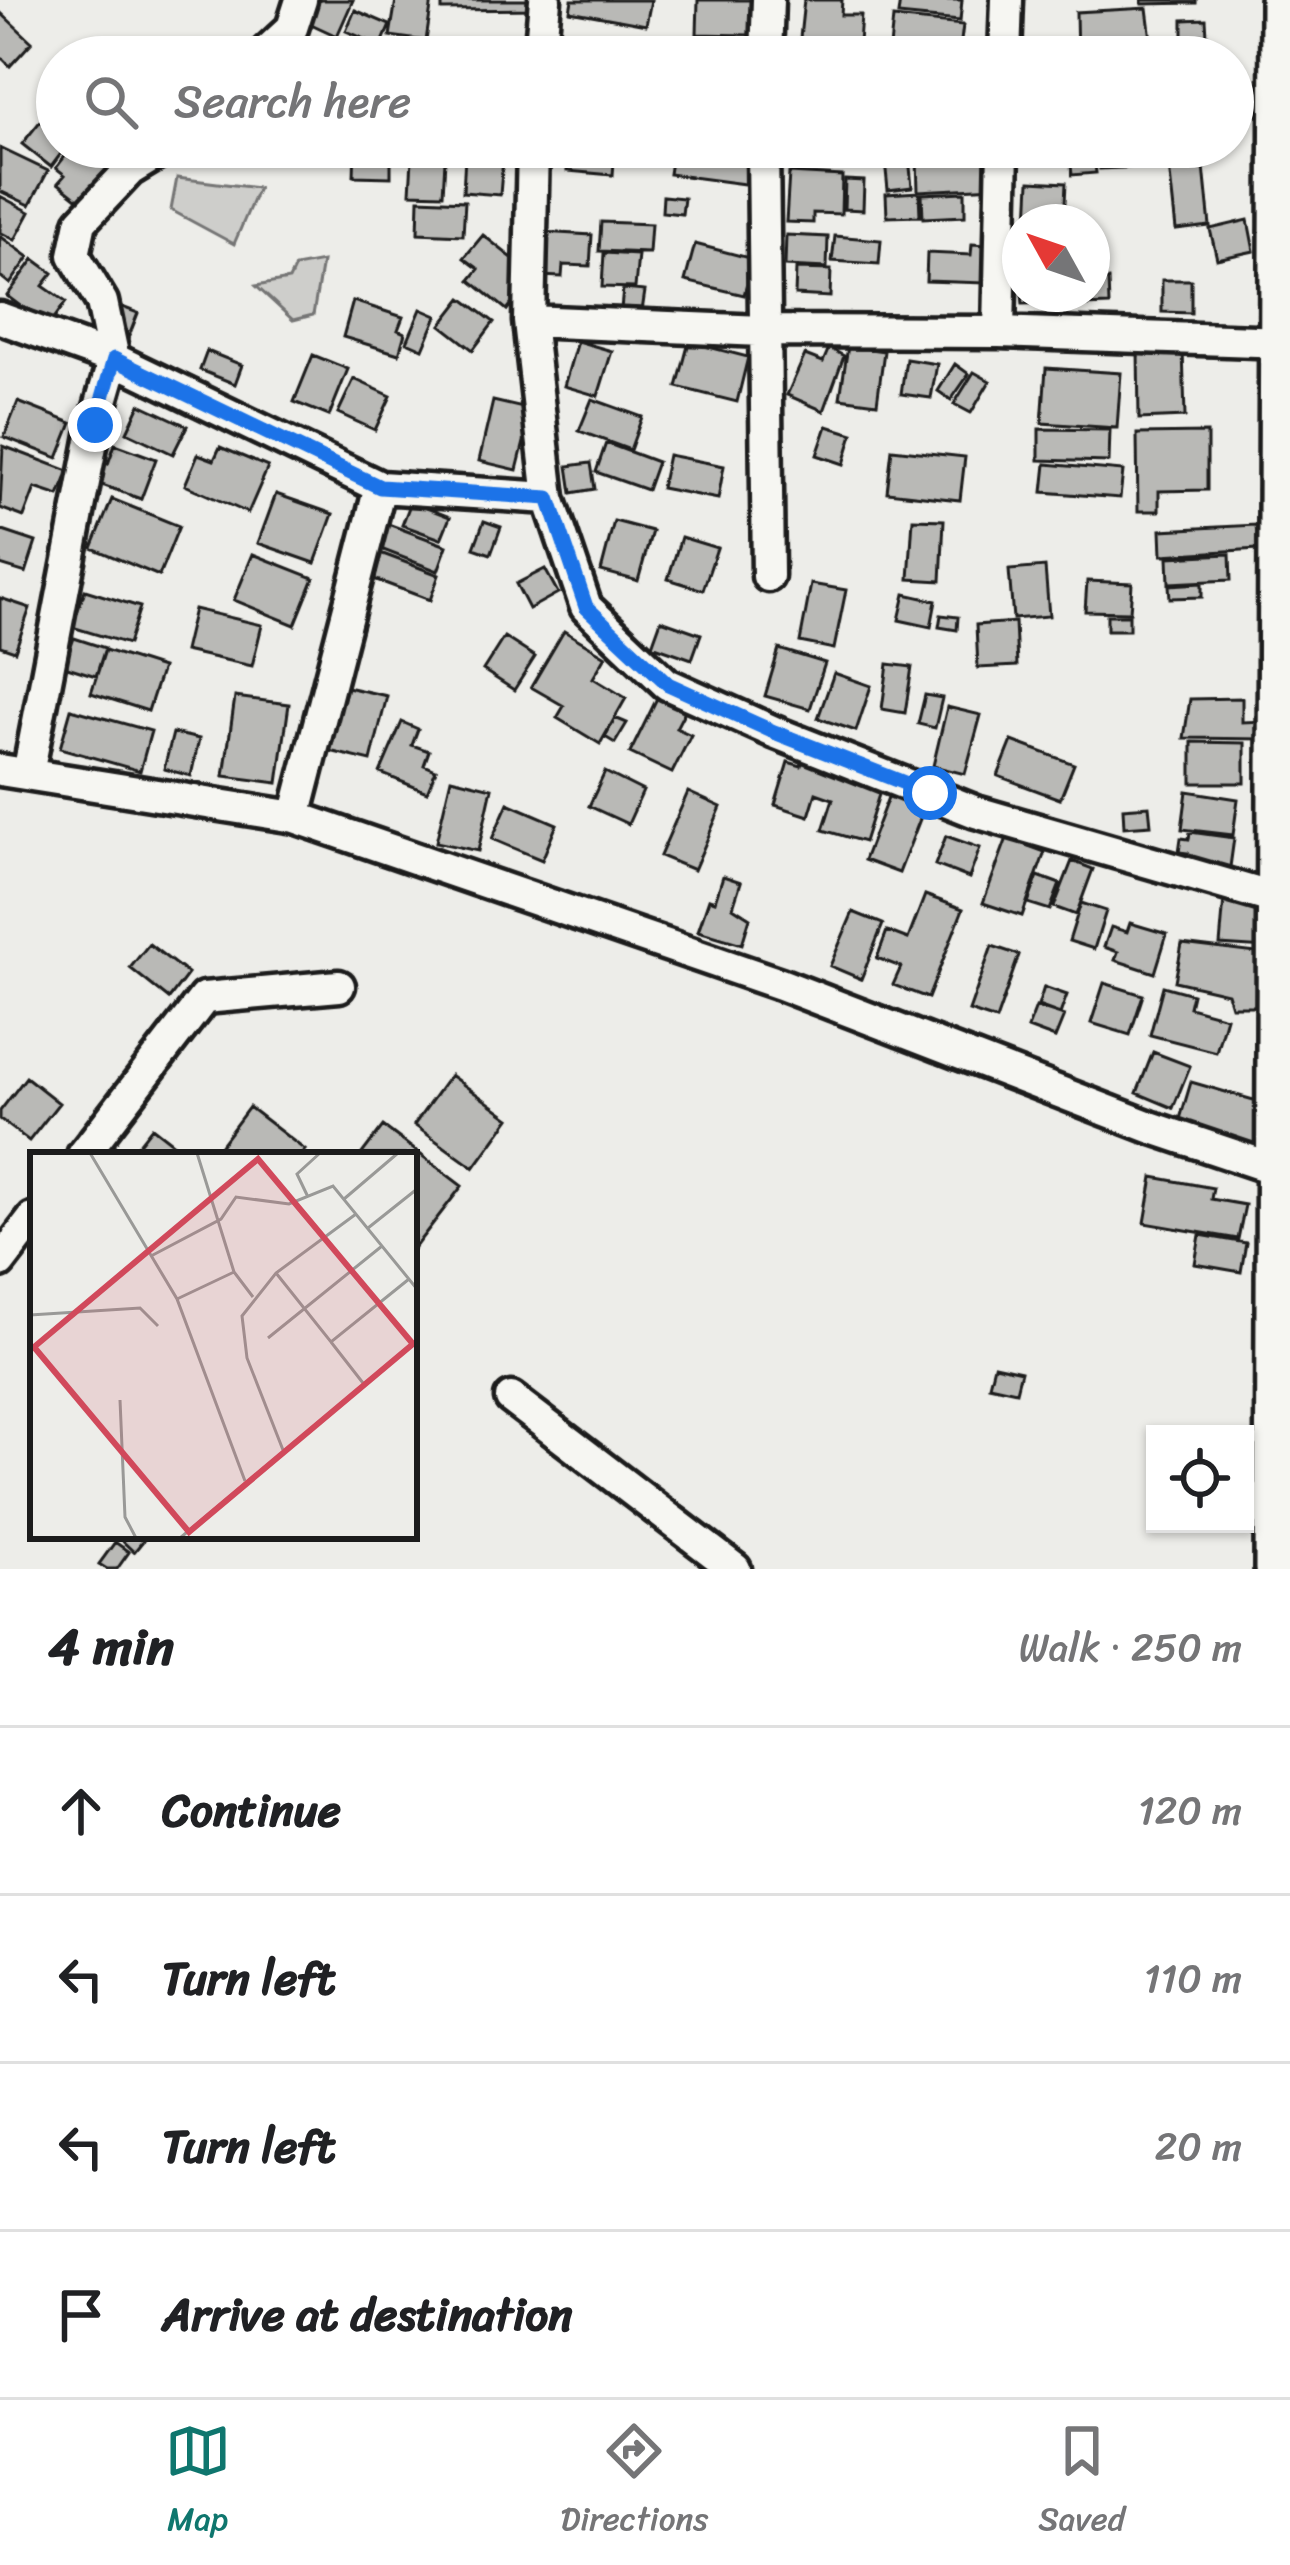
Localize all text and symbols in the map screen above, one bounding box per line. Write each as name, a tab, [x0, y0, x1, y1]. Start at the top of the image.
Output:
search box	[36, 36, 1254, 168]
text: Search here	[174, 62, 411, 142]
icon: search	[78, 69, 144, 135]
north arrow	[1002, 204, 1110, 312]
route end	[68, 398, 122, 452]
route start	[903, 766, 957, 820]
inset map	[30, 1152, 417, 1539]
map controls	[1146, 1425, 1254, 1533]
button: locate	[1146, 1425, 1254, 1533]
text: 4 min	[48, 1602, 174, 1692]
text: Walk · 250 m	[1019, 1613, 1242, 1682]
text: Continue	[162, 1771, 341, 1851]
text: 120 m	[1138, 1776, 1242, 1845]
icon: ahead	[48, 1778, 114, 1844]
text: Turn left	[162, 1939, 335, 2019]
text: 110 m	[1144, 1944, 1242, 2013]
icon: left	[48, 1946, 114, 2012]
text: Turn left	[162, 2107, 335, 2187]
text: 20 m	[1155, 2112, 1242, 2181]
icon: left	[48, 2114, 114, 2180]
text: Arrive at destination	[162, 2275, 572, 2355]
icon: arrive	[48, 2282, 114, 2348]
tab: Map	[165, 2418, 231, 2548]
tab: Directions	[561, 2418, 708, 2548]
tab: Saved	[1038, 2418, 1125, 2548]

